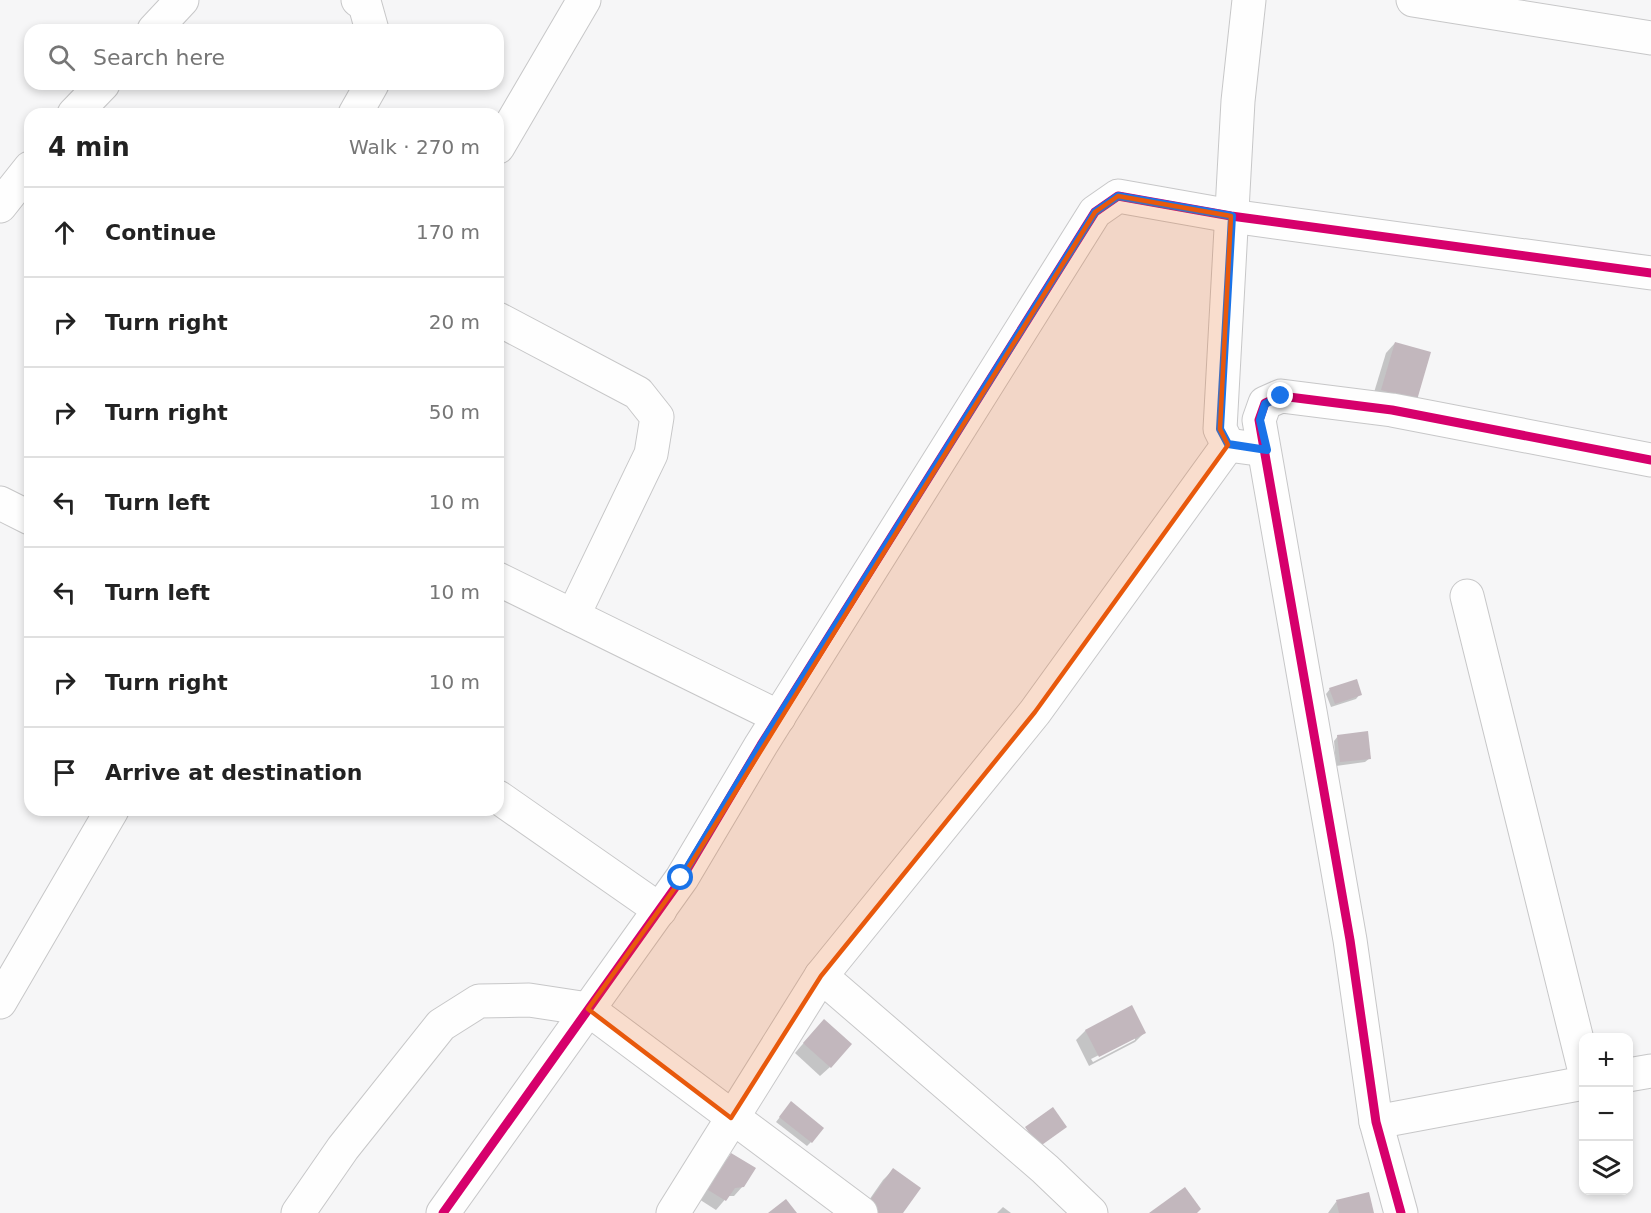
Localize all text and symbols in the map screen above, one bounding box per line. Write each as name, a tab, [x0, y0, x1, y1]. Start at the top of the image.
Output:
search box	[24, 24, 504, 90]
icon: search	[45, 41, 78, 74]
text: Search here	[93, 45, 225, 70]
text: 4 min	[48, 132, 130, 162]
text: Walk · 270 m	[349, 135, 480, 159]
icon: ahead	[48, 216, 81, 249]
text: Continue	[105, 220, 216, 245]
text: 170 m	[416, 220, 480, 244]
icon: right	[48, 306, 81, 339]
text: Turn right	[105, 310, 228, 335]
text: 20 m	[429, 310, 480, 334]
route end	[1267, 382, 1293, 408]
icon: right	[48, 396, 81, 429]
text: Turn right	[105, 400, 228, 425]
text: 50 m	[429, 400, 480, 424]
icon: left	[48, 486, 81, 519]
text: Turn left	[105, 490, 210, 515]
text: 10 m	[429, 490, 480, 514]
icon: left	[48, 576, 81, 609]
text: Turn left	[105, 580, 210, 605]
text: 10 m	[429, 580, 480, 604]
icon: right	[48, 666, 81, 699]
text: Turn right	[105, 670, 228, 695]
text: 10 m	[429, 670, 480, 694]
icon: arrive	[48, 756, 81, 789]
text: Arrive at destination	[105, 760, 362, 785]
route start	[667, 864, 693, 890]
map controls	[1579, 1033, 1633, 1195]
button: +	[1579, 1033, 1633, 1087]
button: −	[1579, 1087, 1633, 1141]
button: layers	[1579, 1141, 1633, 1195]

